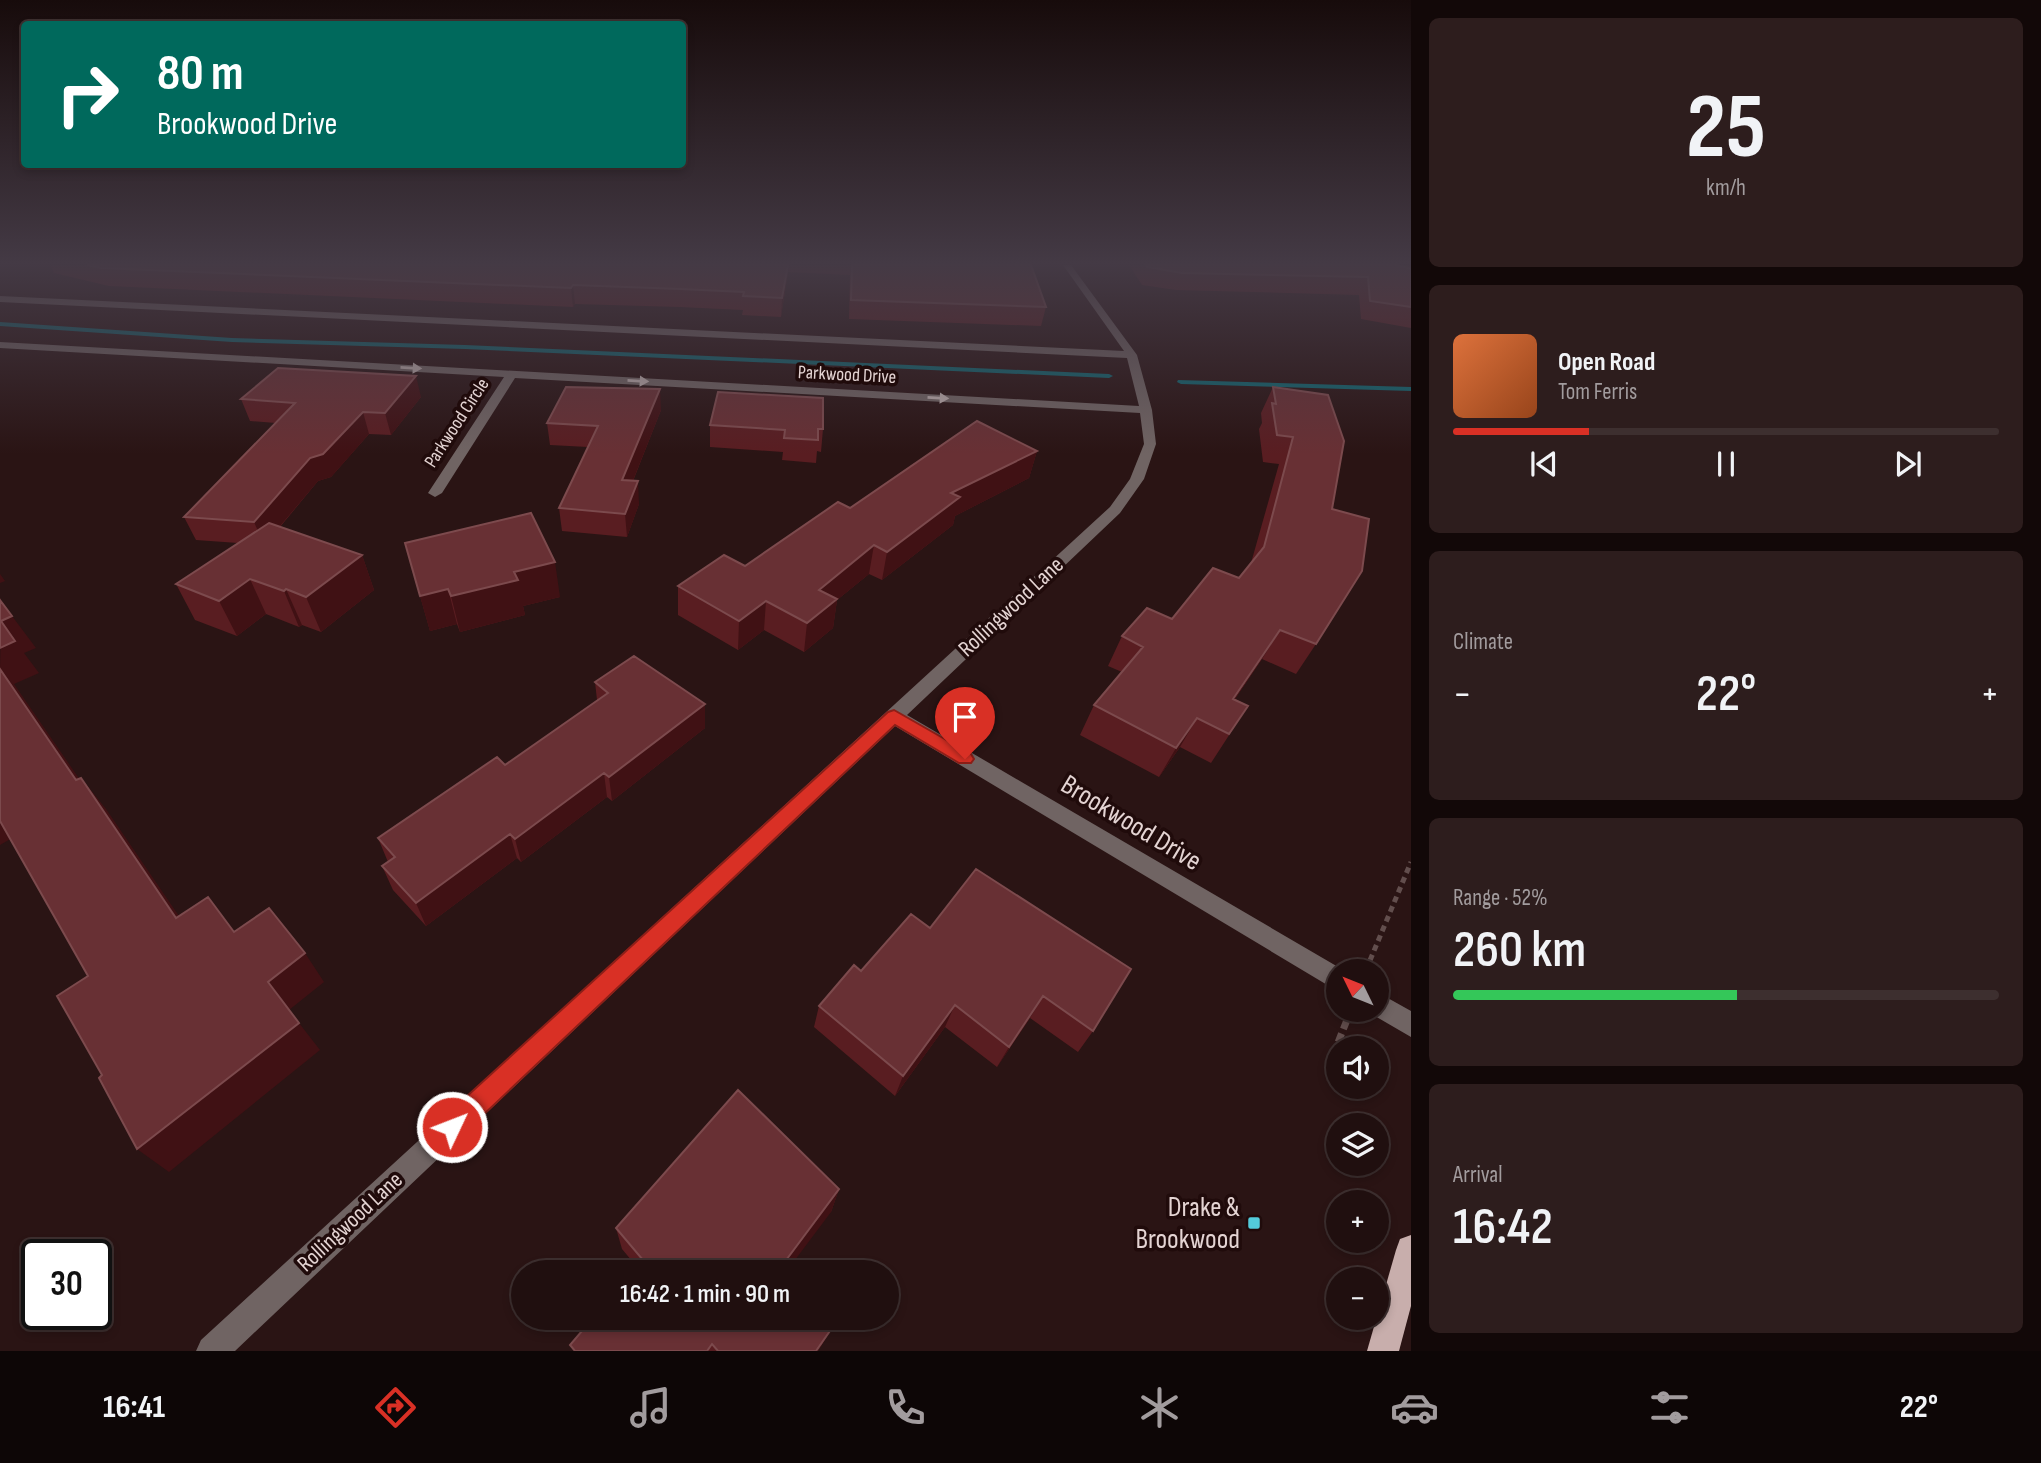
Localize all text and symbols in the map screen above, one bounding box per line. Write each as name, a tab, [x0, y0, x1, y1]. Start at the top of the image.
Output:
text: 80 m	[157, 45, 244, 104]
icon: right	[42, 49, 133, 140]
text: 25	[1686, 74, 1766, 183]
text: Brookwood Drive	[157, 105, 337, 144]
text: km/h	[1706, 174, 1746, 202]
text: Open Road	[1558, 347, 1655, 378]
street label: Parkwood Drive	[797, 361, 897, 389]
one-way arrow	[400, 362, 422, 373]
street label: Parkwood Circle	[420, 374, 494, 472]
one-way arrow	[627, 375, 649, 386]
text: Tom Ferris	[1558, 378, 1637, 406]
one-way arrow	[927, 393, 949, 404]
icon: previous	[1525, 445, 1563, 483]
icon: pause	[1707, 445, 1745, 483]
icon: next	[1889, 445, 1927, 483]
street label: Rollingwood Lane	[953, 551, 1069, 663]
text: Climate	[1453, 628, 1513, 656]
text: 22°	[1696, 663, 1756, 726]
text: −	[1453, 672, 1472, 717]
text: +	[1980, 672, 1999, 717]
pin	[935, 687, 995, 759]
icon: arrive	[946, 698, 984, 736]
street label: Brookwood Drive	[1055, 768, 1207, 878]
text: Range · 52%	[1453, 884, 1548, 912]
text: 260 km	[1453, 919, 1586, 982]
north arrow	[1326, 959, 1390, 1022]
map controls	[1326, 959, 1389, 1330]
button: sound	[1326, 1036, 1389, 1099]
position arrow	[415, 1090, 489, 1164]
button: layers	[1326, 1113, 1389, 1176]
text: Arrival	[1453, 1161, 1502, 1189]
street label: Rollingwood Lane	[292, 1166, 408, 1278]
button: +	[1326, 1190, 1389, 1253]
place label: Drake & Brookwood	[1135, 1191, 1240, 1256]
text: 16:42	[1453, 1196, 1553, 1259]
marker: Drake & Brookwood	[1246, 1215, 1262, 1231]
speed limit sign: 30	[21, 1239, 112, 1330]
button: −	[1326, 1267, 1389, 1330]
text: 16:42 · 1 min · 90 m	[620, 1279, 790, 1310]
icon: directions	[371, 1383, 420, 1432]
icon: music	[626, 1383, 675, 1432]
icon: phone	[881, 1383, 930, 1432]
icon: climate	[1135, 1383, 1184, 1432]
icon: car	[1390, 1383, 1439, 1432]
icon: filters	[1645, 1383, 1694, 1432]
text: 16:41	[103, 1388, 165, 1427]
text: 22°	[1900, 1388, 1938, 1427]

